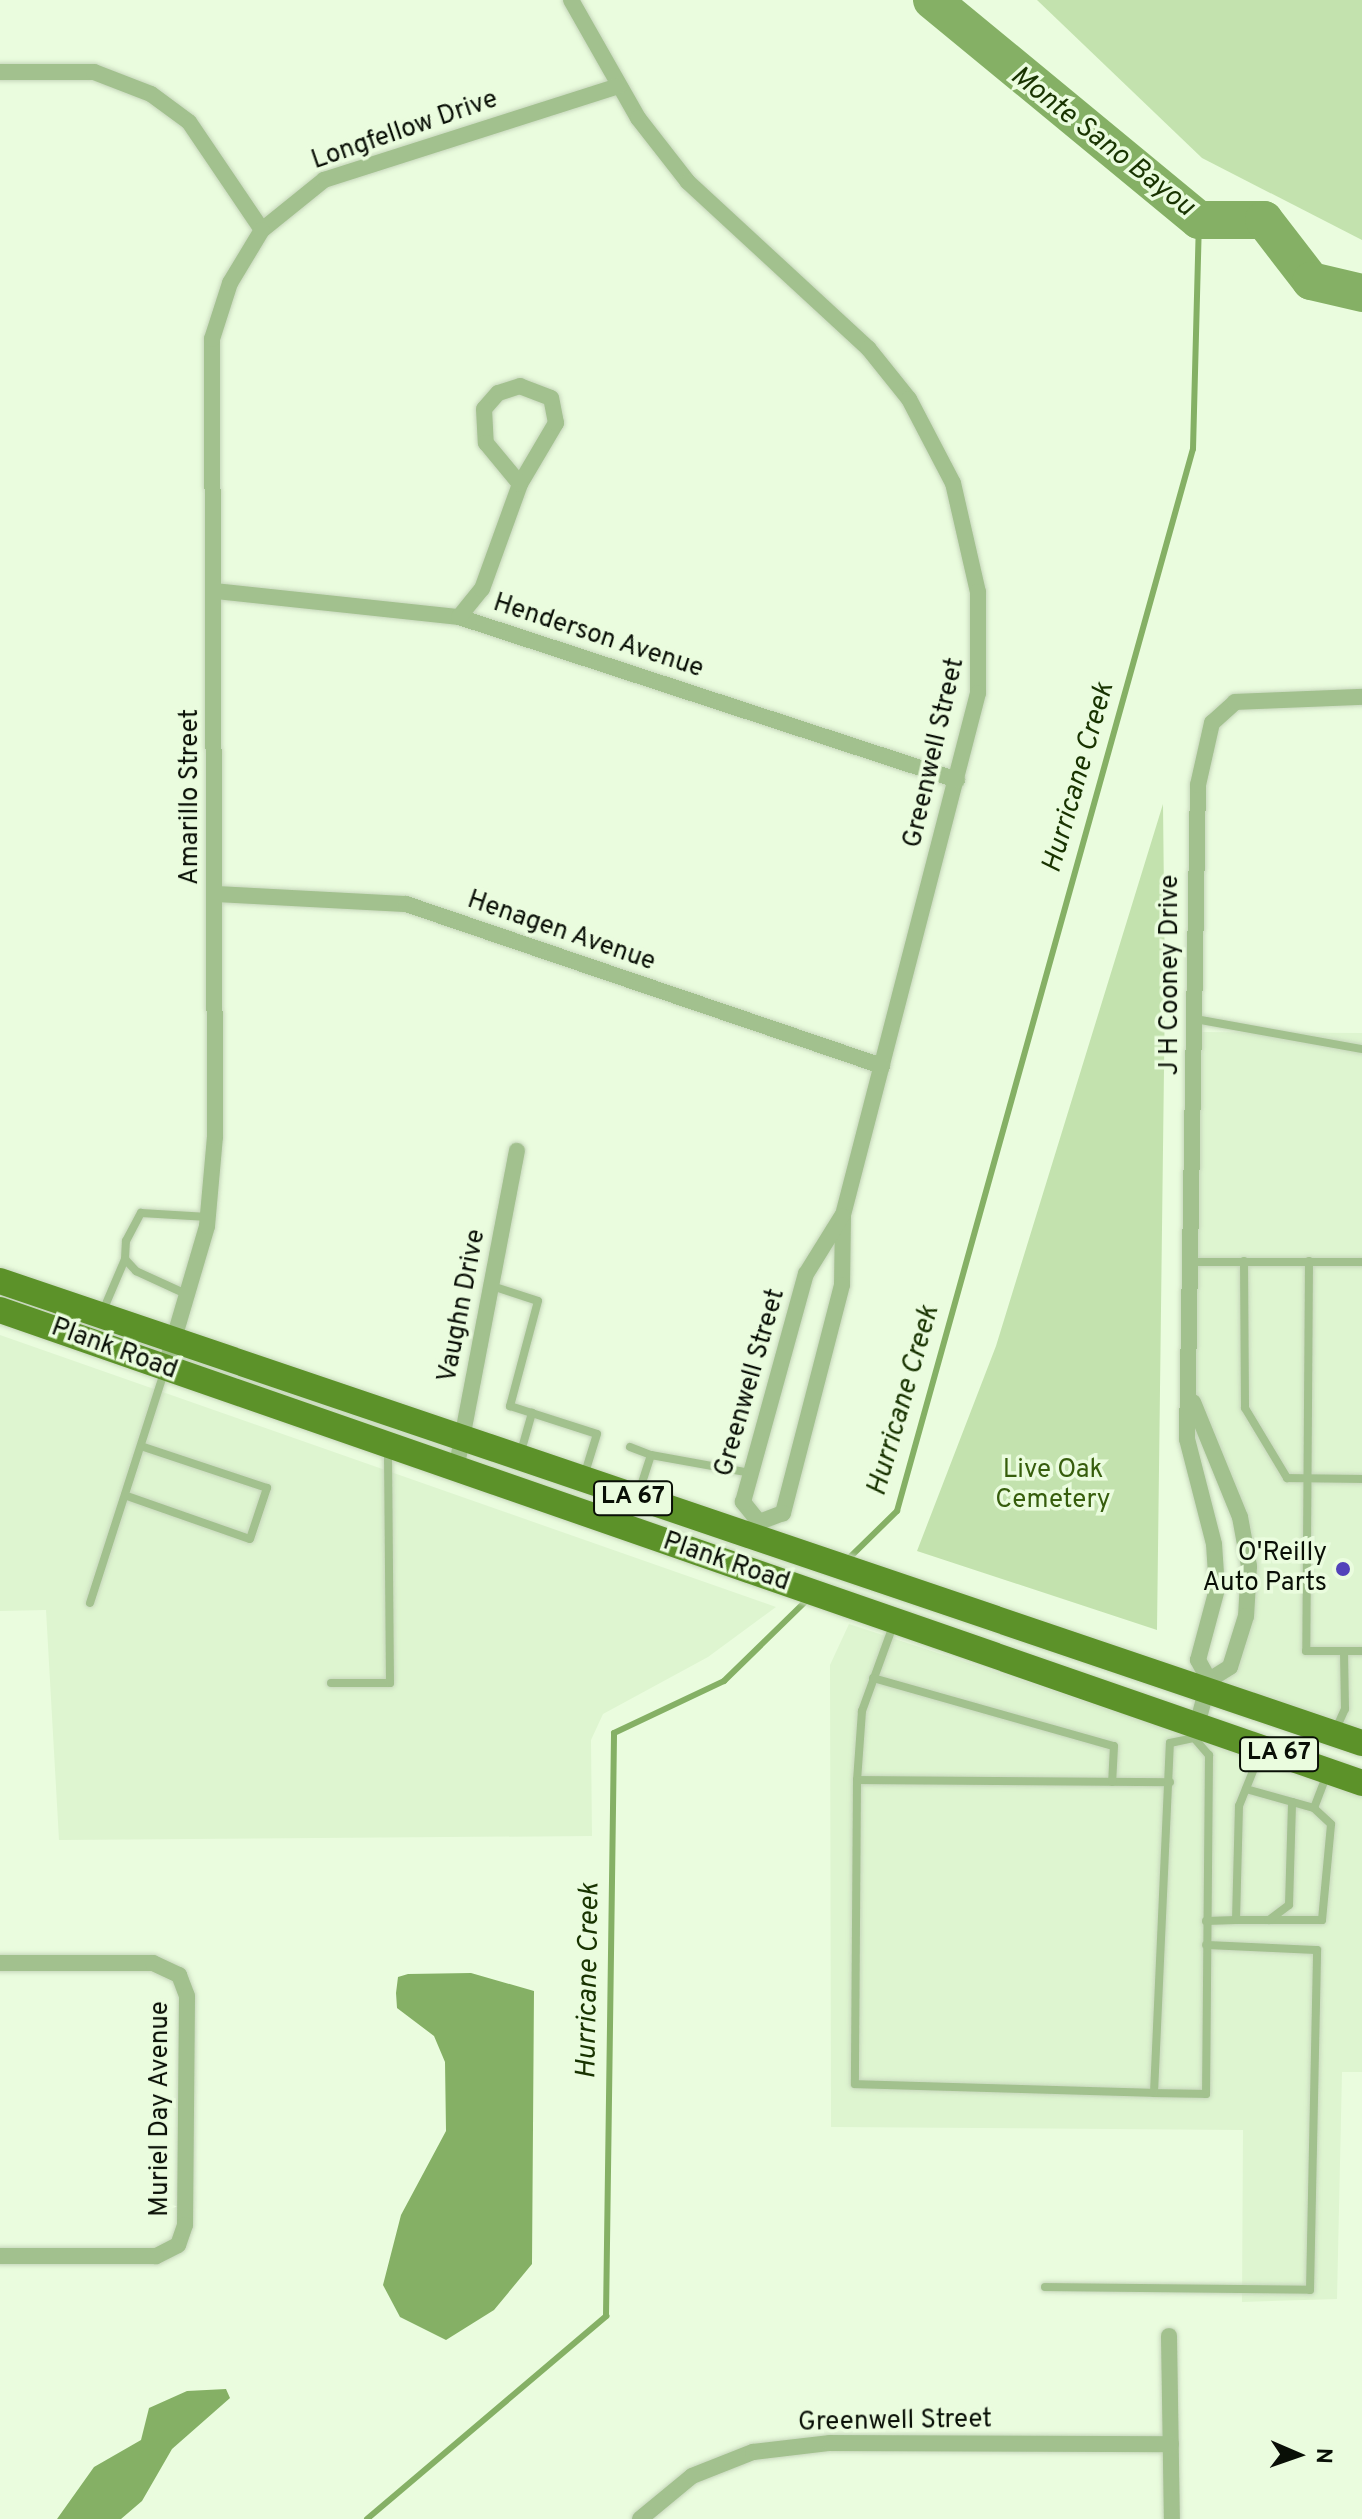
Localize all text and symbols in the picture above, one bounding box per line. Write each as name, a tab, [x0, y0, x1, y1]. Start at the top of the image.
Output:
water label: Monte Sano Bayou	[1003, 60, 1201, 224]
street label: Longfellow Drive	[308, 85, 502, 177]
street label: Henderson Avenue	[488, 588, 708, 686]
street label: Greenwell Street	[898, 655, 972, 851]
water label: Hurricane Creek	[1036, 679, 1122, 877]
street label: Amarillo Street	[175, 709, 207, 885]
street label: J H Cooney Drive	[1155, 875, 1187, 1075]
street label: Henagen Avenue	[462, 885, 660, 979]
street label: Vaughn Drive	[433, 1227, 493, 1385]
street label: Greenwell Street	[709, 1285, 793, 1481]
water label: Hurricane Creek	[861, 1302, 947, 1500]
street label: Plank Road	[47, 1313, 181, 1387]
park label: Live Oak Cemetery	[995, 1455, 1111, 1516]
road number: LA 67	[591, 1478, 675, 1518]
street label: Plank Road	[659, 1527, 793, 1599]
place label: O'Reilly Auto Parts	[1202, 1538, 1327, 1600]
marker: O'Reilly Auto Parts	[1334, 1560, 1352, 1578]
road number: LA 67	[1237, 1734, 1321, 1774]
water label: Hurricane Creek	[570, 1883, 608, 2079]
street label: Muriel Day Avenue	[145, 2001, 177, 2217]
street label: Greenwell Street	[798, 2405, 992, 2439]
north arrow	[1258, 2415, 1338, 2495]
text: N	[1309, 2447, 1336, 2464]

